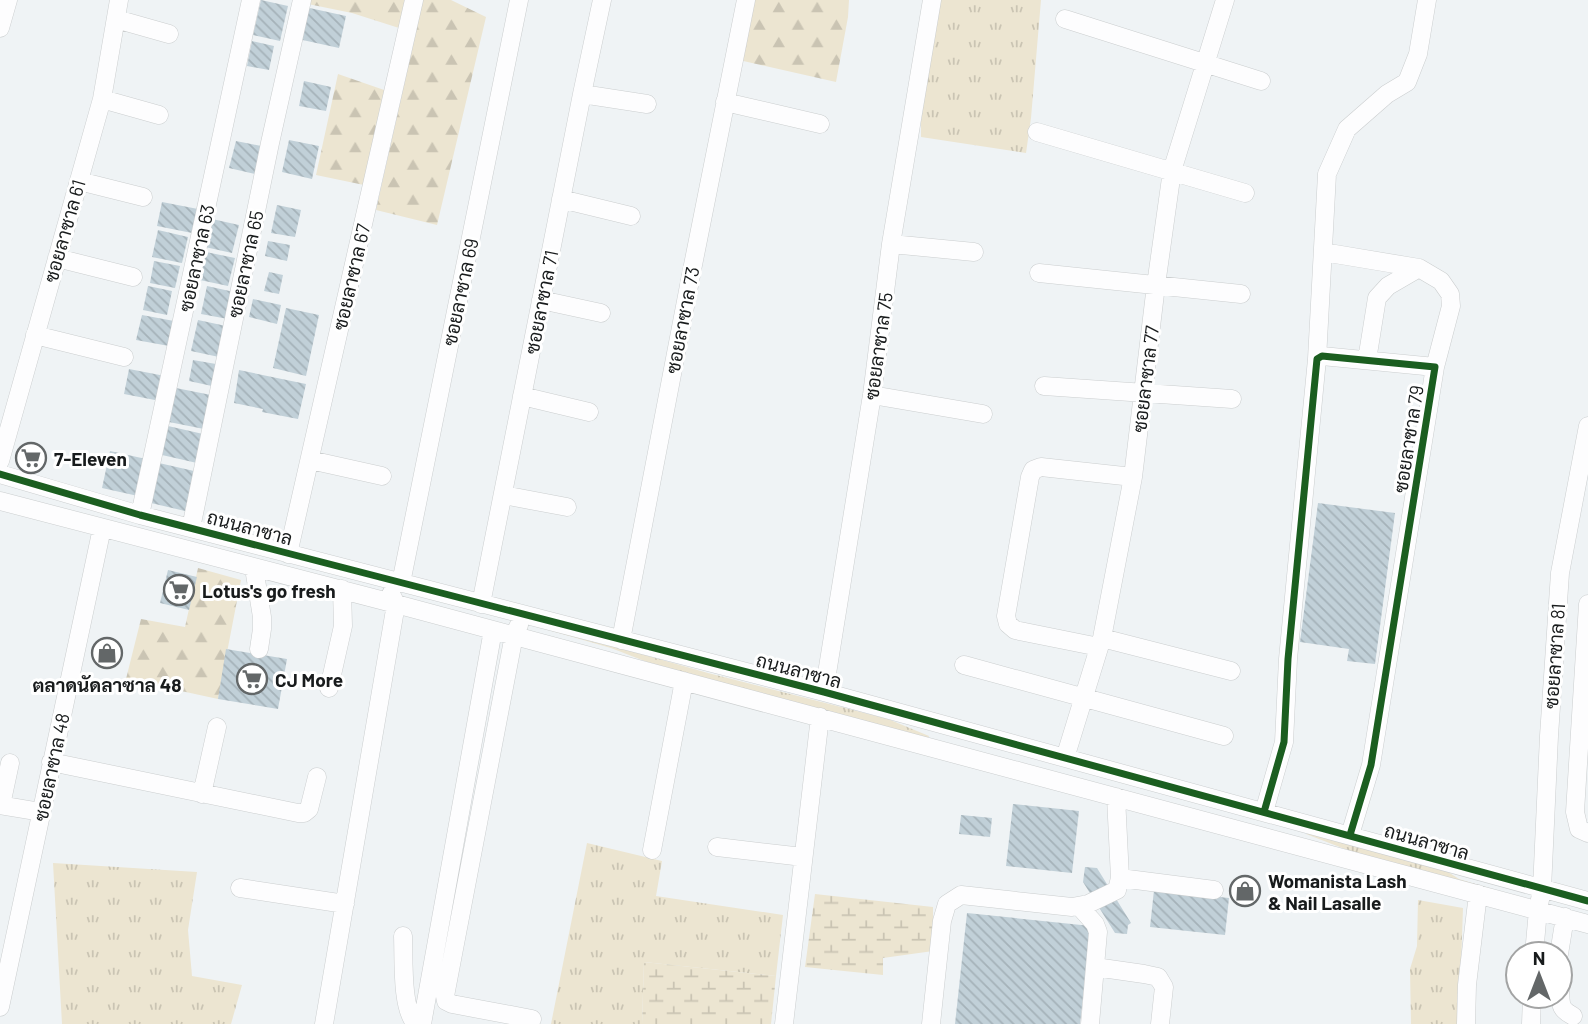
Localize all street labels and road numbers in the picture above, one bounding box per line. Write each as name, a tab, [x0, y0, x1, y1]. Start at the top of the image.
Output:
street label: ซอยลาซาล 61	[38, 177, 90, 285]
street label: ซอยลาซาล 63	[173, 202, 219, 314]
street label: ซอยลาซาล 65	[222, 208, 268, 320]
street label: ซอยลาซาล 67	[328, 222, 374, 332]
street label: ซอยลาซาล 69	[437, 236, 483, 348]
street label: ซอยลาซาล 71	[520, 248, 562, 356]
street label: ซอยลาซาล 73	[660, 265, 704, 375]
street label: ซอยลาซาล 75	[859, 291, 897, 401]
street label: ซอยลาซาล 77	[1127, 324, 1163, 434]
street label: ซอยลาซาล 79	[1388, 384, 1428, 494]
street label: ถนนลาซาล	[205, 505, 295, 549]
street label: ซอยลาซาล 81	[1539, 602, 1569, 710]
street label: ถนนลาซาล	[754, 648, 844, 692]
street label: ซอยลาซาล 48	[28, 711, 74, 823]
street label: ถนนลาซาล	[1382, 818, 1472, 864]

